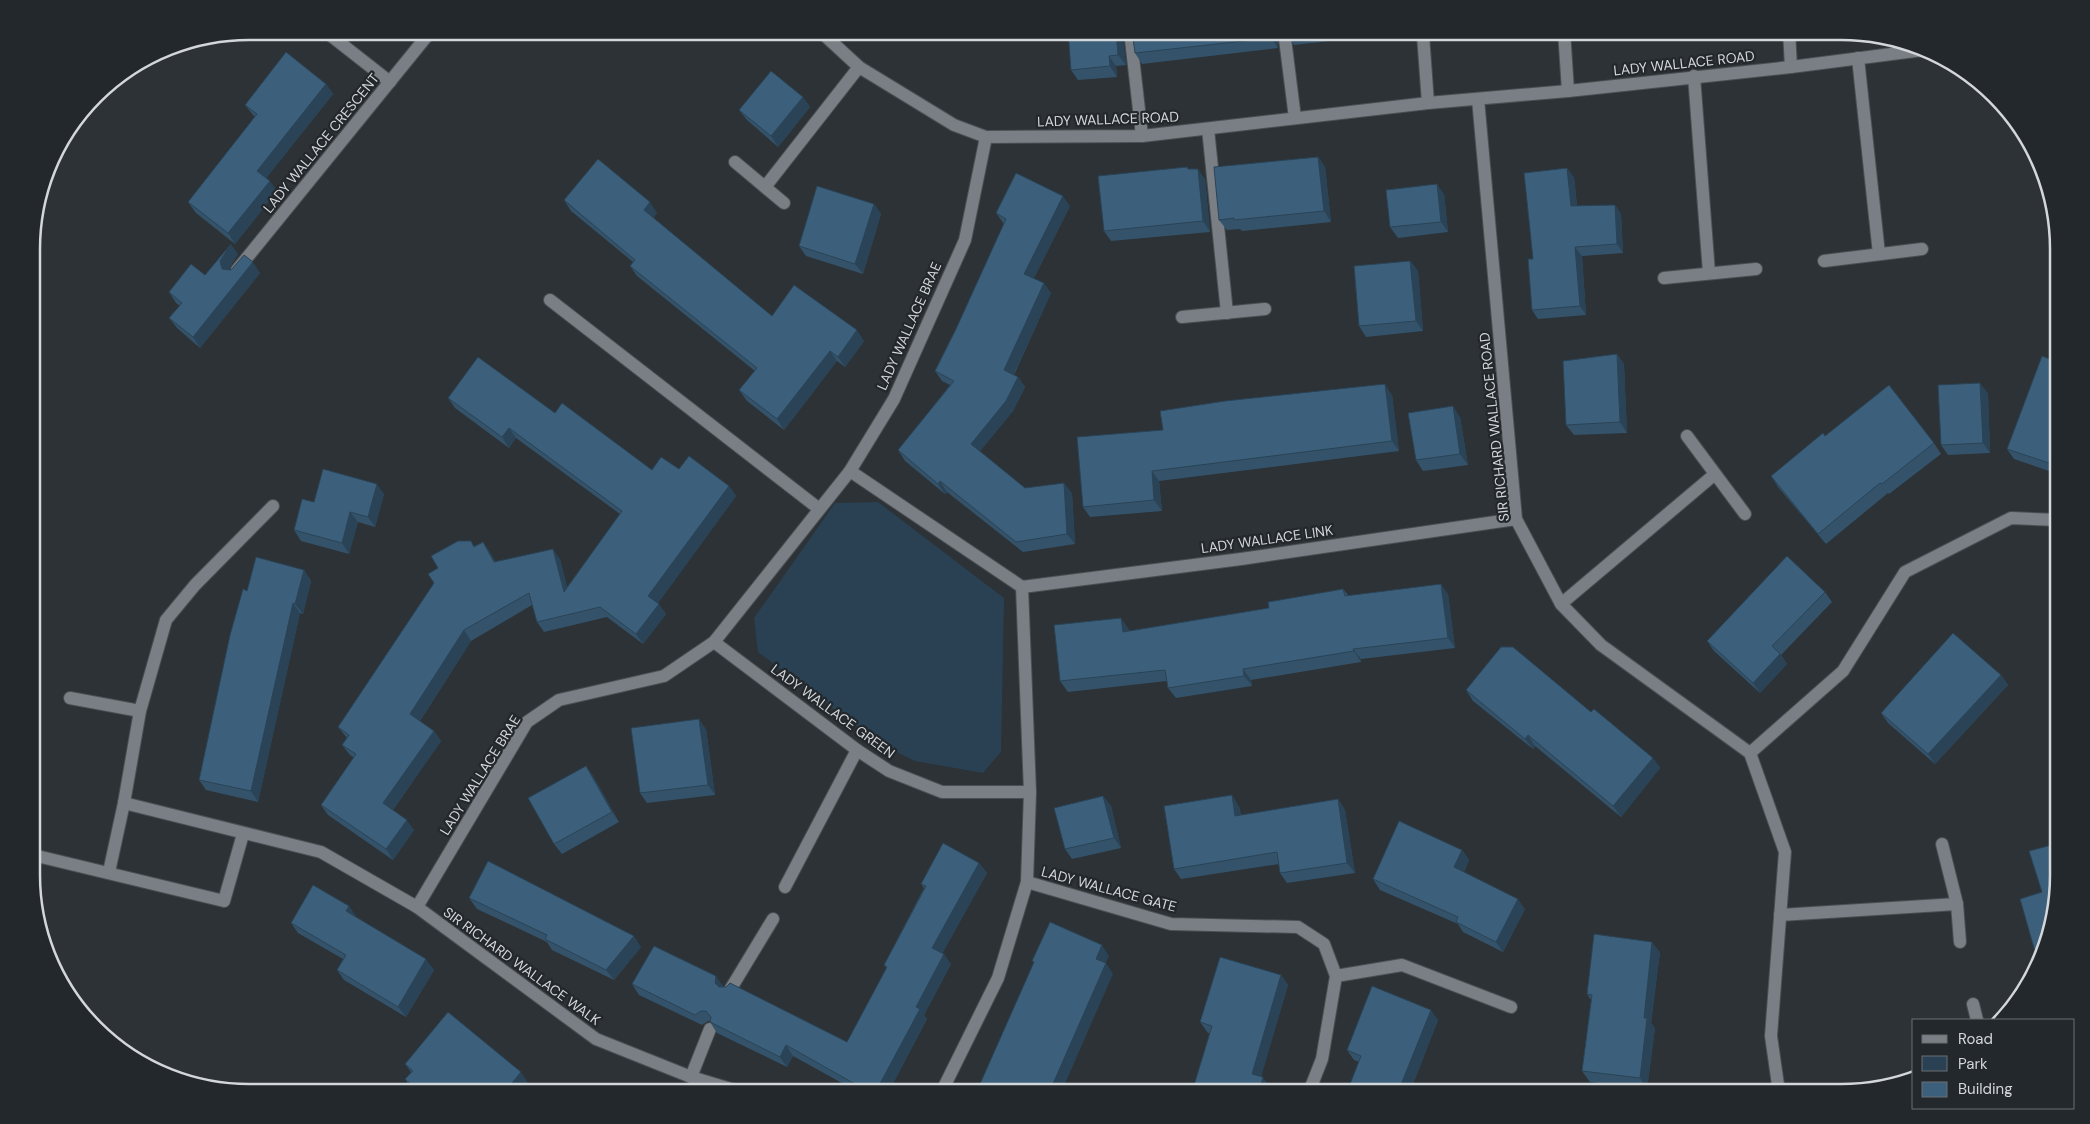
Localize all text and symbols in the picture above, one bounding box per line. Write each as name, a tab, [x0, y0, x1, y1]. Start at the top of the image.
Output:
street label: LADY WALLACE ROAD	[1613, 47, 1755, 79]
street label: LADY WALLACE CRESCENT	[259, 69, 383, 216]
street label: LADY WALLACE ROAD	[1037, 108, 1179, 130]
street label: LADY WALLACE BRAE	[873, 259, 945, 393]
street label: SIR RICHARD WALLACE ROAD	[1475, 332, 1513, 522]
street label: LADY WALLACE LINK	[1200, 521, 1334, 557]
street label: LADY WALLACE GREEN	[767, 660, 899, 762]
street label: LADY WALLACE BRAE	[436, 711, 524, 838]
street label: LADY WALLACE GATE	[1040, 862, 1179, 916]
street label: SIR RICHARD WALLACE WALK	[440, 903, 604, 1029]
legend	[1912, 1019, 2075, 1109]
text: Road	[1958, 1029, 1993, 1049]
text: Park	[1958, 1054, 1988, 1074]
text: Building	[1958, 1079, 2013, 1099]

